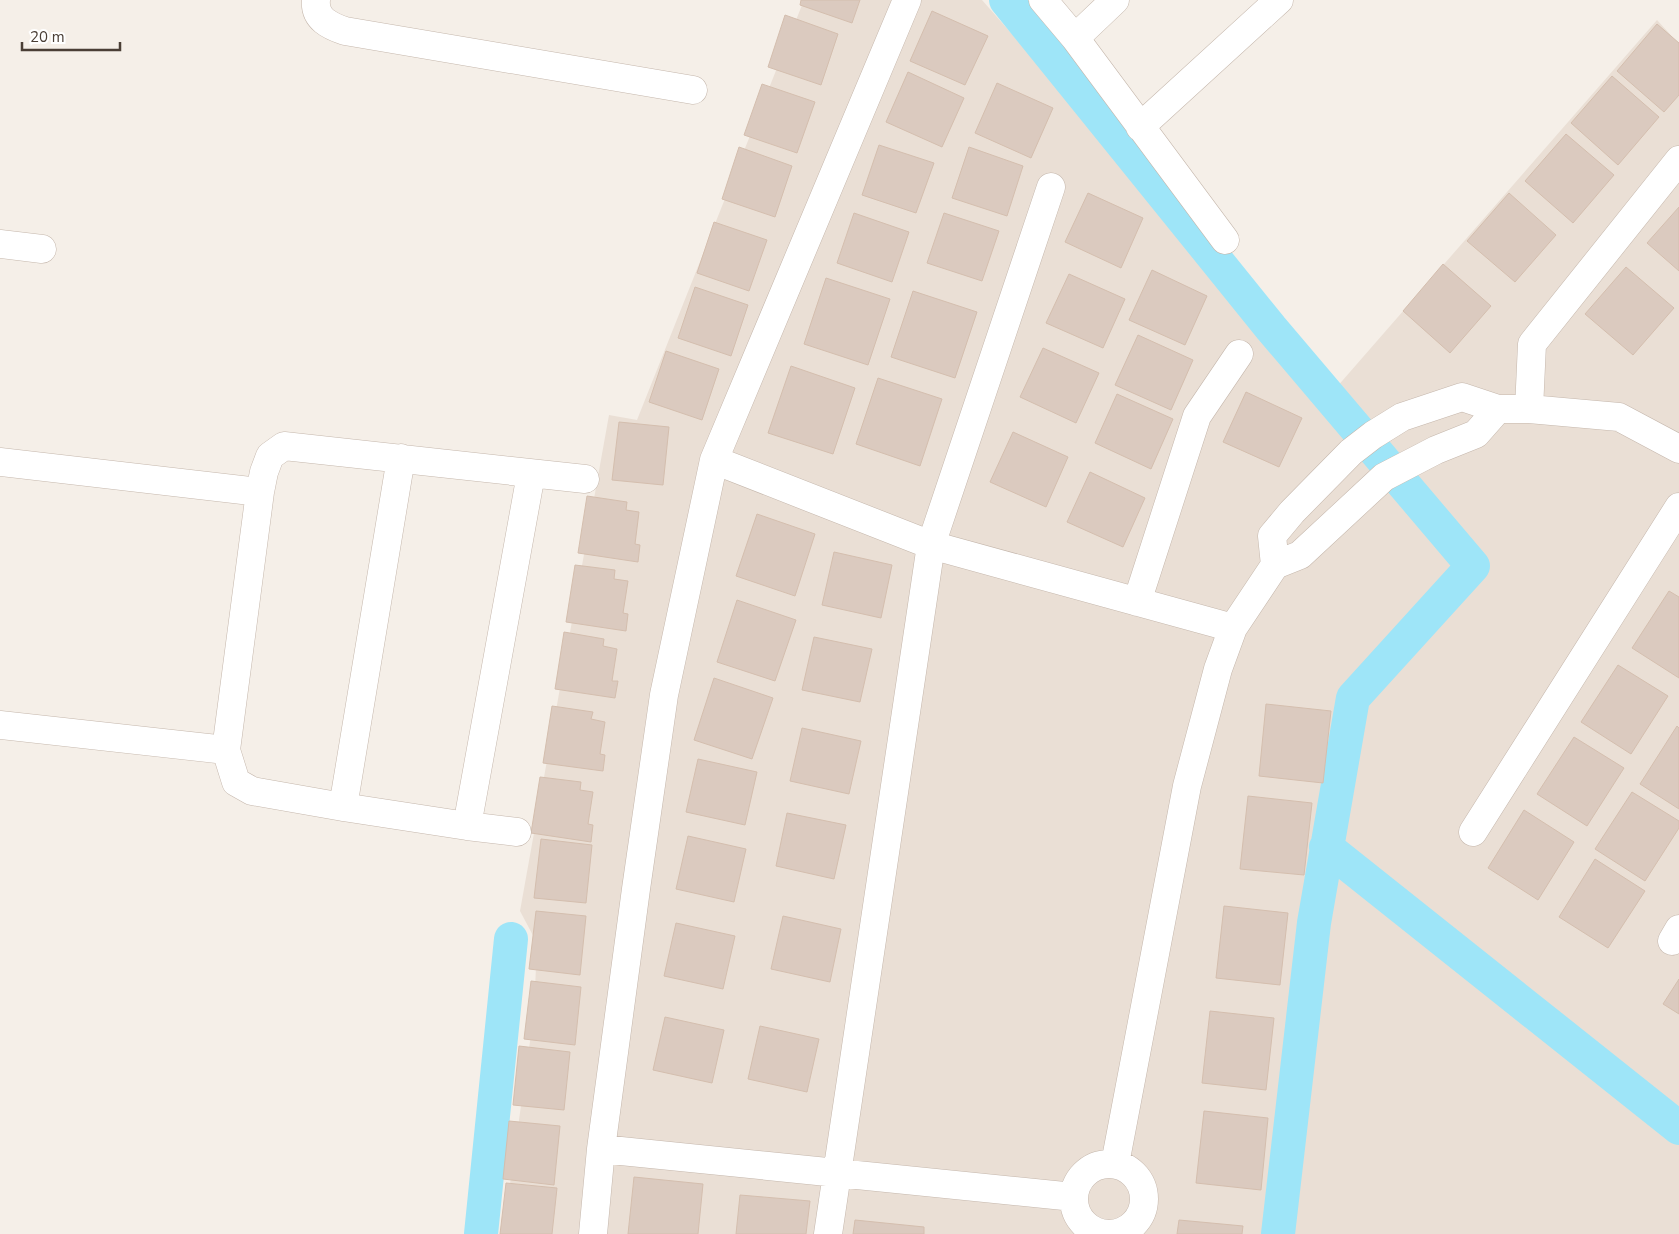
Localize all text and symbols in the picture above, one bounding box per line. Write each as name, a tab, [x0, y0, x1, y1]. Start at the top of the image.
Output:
scale bar	[22, 20, 120, 52]
text: 20 m	[30, 27, 65, 47]

